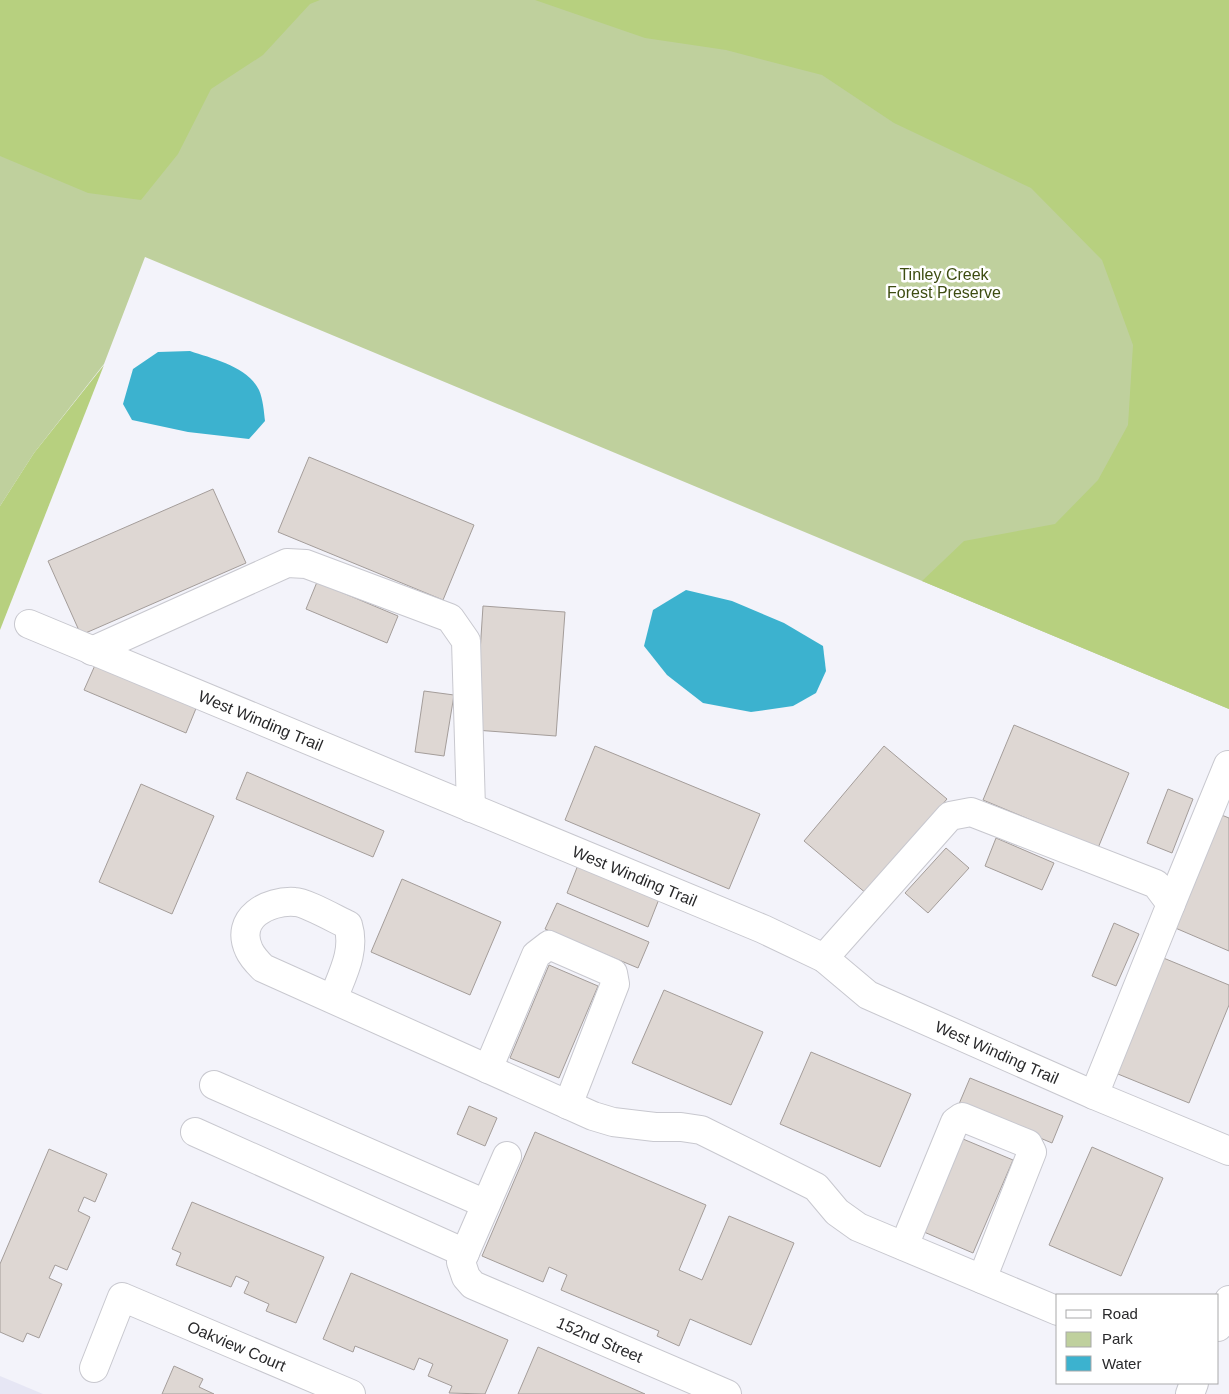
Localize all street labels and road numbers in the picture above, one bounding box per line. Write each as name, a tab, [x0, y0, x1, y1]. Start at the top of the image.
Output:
street label: West Winding Trail	[196, 687, 325, 754]
street label: West Winding Trail	[570, 843, 699, 910]
street label: West Winding Trail	[933, 1018, 1061, 1087]
street label: 152nd Street	[554, 1314, 646, 1366]
street label: Oakview Court	[185, 1318, 289, 1375]

